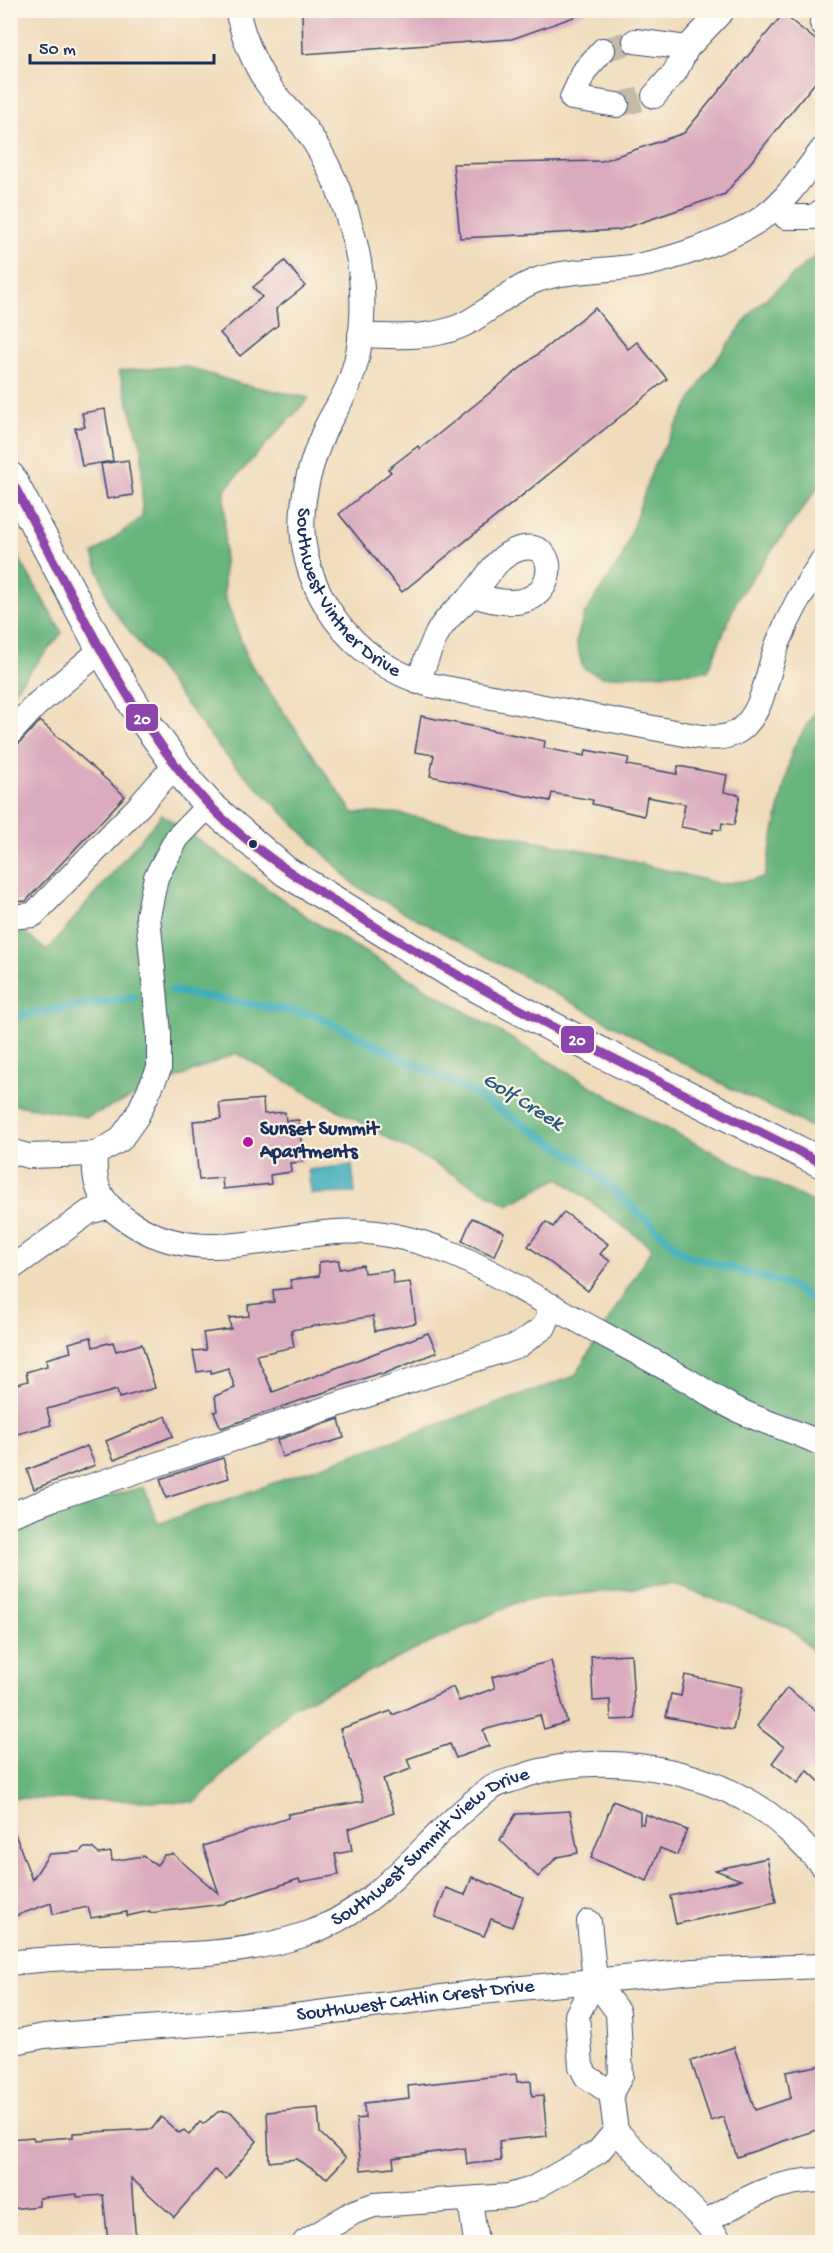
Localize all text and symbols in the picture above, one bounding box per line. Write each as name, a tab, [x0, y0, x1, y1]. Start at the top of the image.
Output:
scale bar	[30, 27, 214, 65]
text: 50 m	[39, 40, 76, 61]
street label: Southwest Vintner Drive	[291, 507, 405, 683]
line badge: 20	[125, 703, 159, 732]
text: 20	[134, 712, 150, 731]
unlabelled marker	[247, 838, 259, 850]
line badge: 20	[560, 1025, 595, 1054]
text: 20	[569, 1033, 585, 1052]
water label: Golf Creek	[477, 1069, 569, 1139]
place label: Sunset Summit Apartments	[259, 1119, 380, 1165]
marker: Sunset Summit Apartments	[241, 1135, 255, 1149]
street label: Southwest Summit View Drive	[328, 1763, 533, 1932]
street label: Southwest Catlin Crest Drive	[295, 1975, 536, 2027]

